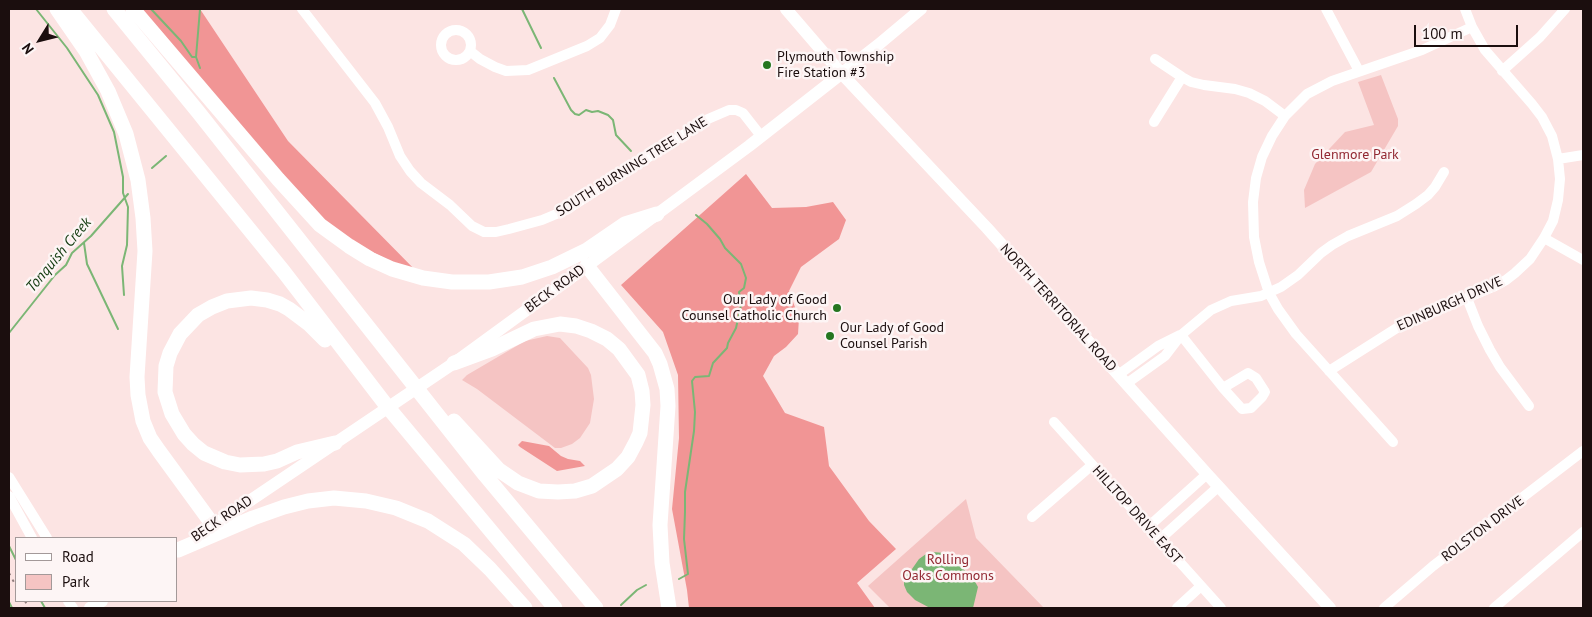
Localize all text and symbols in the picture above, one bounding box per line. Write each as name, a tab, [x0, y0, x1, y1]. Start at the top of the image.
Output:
north arrow	[15, 15, 65, 65]
scale bar	[1417, 15, 1521, 47]
text: 100 m	[1422, 24, 1463, 43]
text: N	[18, 40, 38, 58]
place label: Plymouth Township Fire Station #3	[777, 49, 894, 82]
marker: Plymouth Township Fire Station #3	[761, 59, 773, 71]
street label: SOUTH BURNING TREE LANE	[553, 113, 711, 221]
park label: Glenmore Park	[1311, 147, 1399, 163]
water label: Tonquish Creek	[23, 214, 95, 296]
street label: NORTH TERRITORIAL ROAD	[996, 241, 1120, 375]
street label: BECK ROAD	[522, 262, 588, 316]
street label: EDINBURGH DRIVE	[1395, 273, 1505, 335]
place label: Our Lady of Good Counsel Catholic Church	[682, 292, 827, 324]
marker: Our Lady of Good Counsel Catholic Church	[831, 302, 843, 314]
place label: Our Lady of Good Counsel Parish	[840, 320, 944, 352]
marker: Our Lady of Good Counsel Parish	[824, 330, 836, 342]
street label: HILLTOP DRIVE EAST	[1089, 463, 1185, 567]
street label: BECK ROAD	[188, 492, 256, 546]
street label: ROLSTON DRIVE	[1438, 493, 1528, 565]
legend	[15, 537, 178, 602]
text: Road	[62, 547, 94, 566]
park label: Rolling Oaks Commons	[902, 552, 994, 584]
text: Park	[62, 572, 90, 591]

